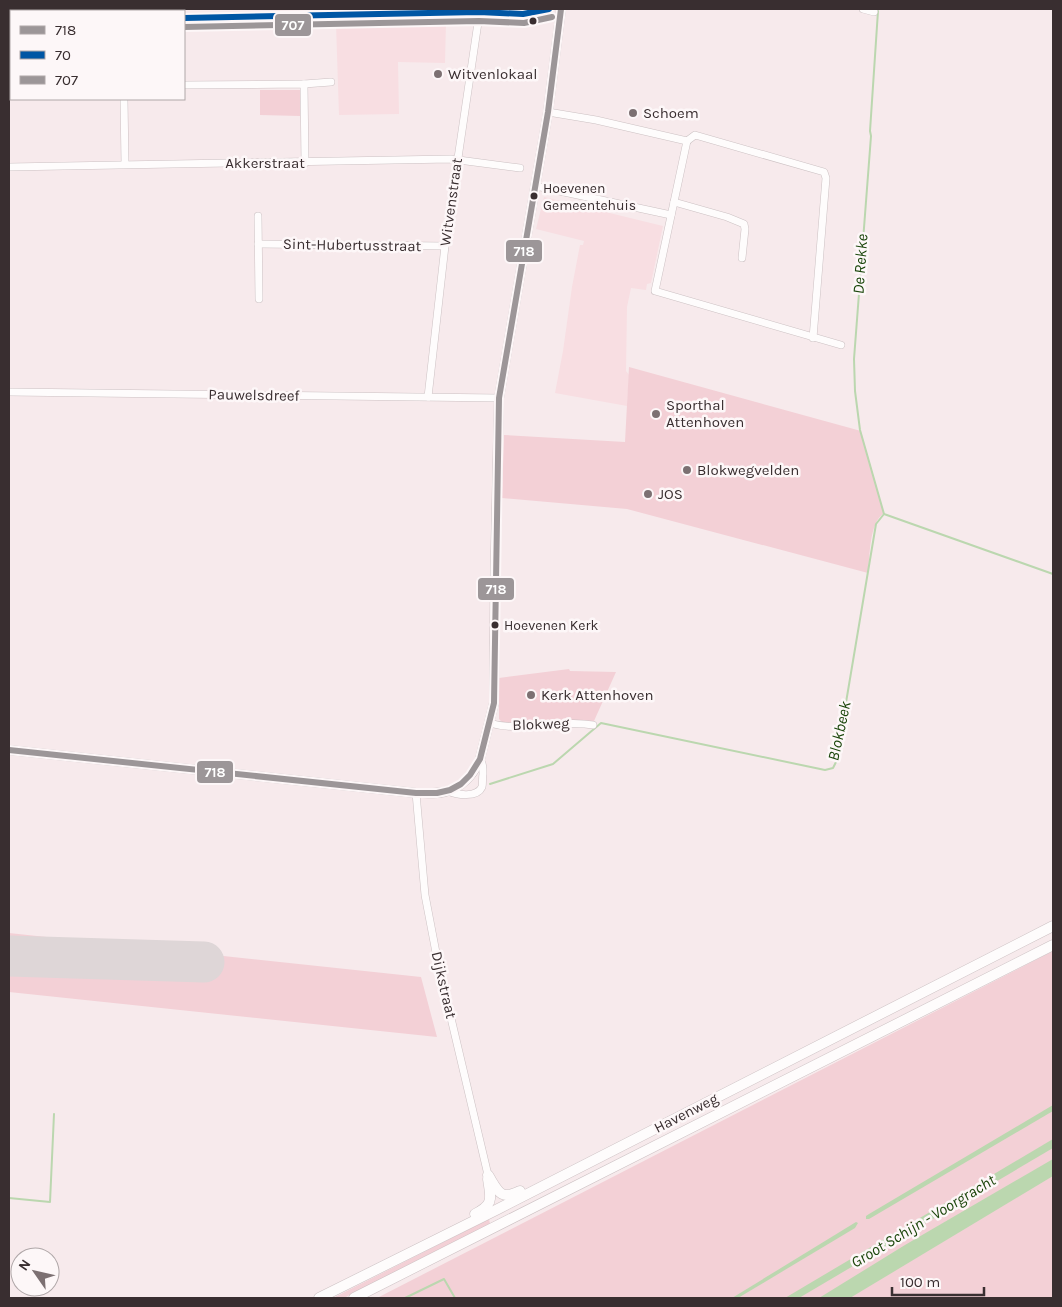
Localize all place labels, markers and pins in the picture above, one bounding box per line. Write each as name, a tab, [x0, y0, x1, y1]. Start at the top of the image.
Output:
unlabelled marker	[528, 16, 538, 26]
place label: Witvenlokaal	[448, 65, 537, 83]
marker: Witvenlokaal	[432, 68, 444, 80]
place label: Schoem	[643, 104, 699, 122]
marker: Schoem	[627, 107, 639, 119]
place label: Hoevenen Gemeentehuis	[543, 180, 636, 214]
marker: Hoevenen Gemeentehuis	[529, 191, 539, 201]
place label: Sporthal Attenhoven	[666, 396, 744, 431]
marker: Sporthal Attenhoven	[650, 408, 662, 420]
place label: Blokwegvelden	[697, 461, 799, 479]
marker: Blokwegvelden	[681, 464, 693, 476]
place label: JOS	[658, 485, 683, 503]
marker: JOS	[642, 488, 654, 500]
place label: Hoevenen Kerk	[504, 617, 599, 634]
marker: Hoevenen Kerk	[490, 620, 500, 630]
place label: Kerk Attenhoven	[541, 686, 653, 704]
marker: Kerk Attenhoven	[525, 689, 537, 701]

